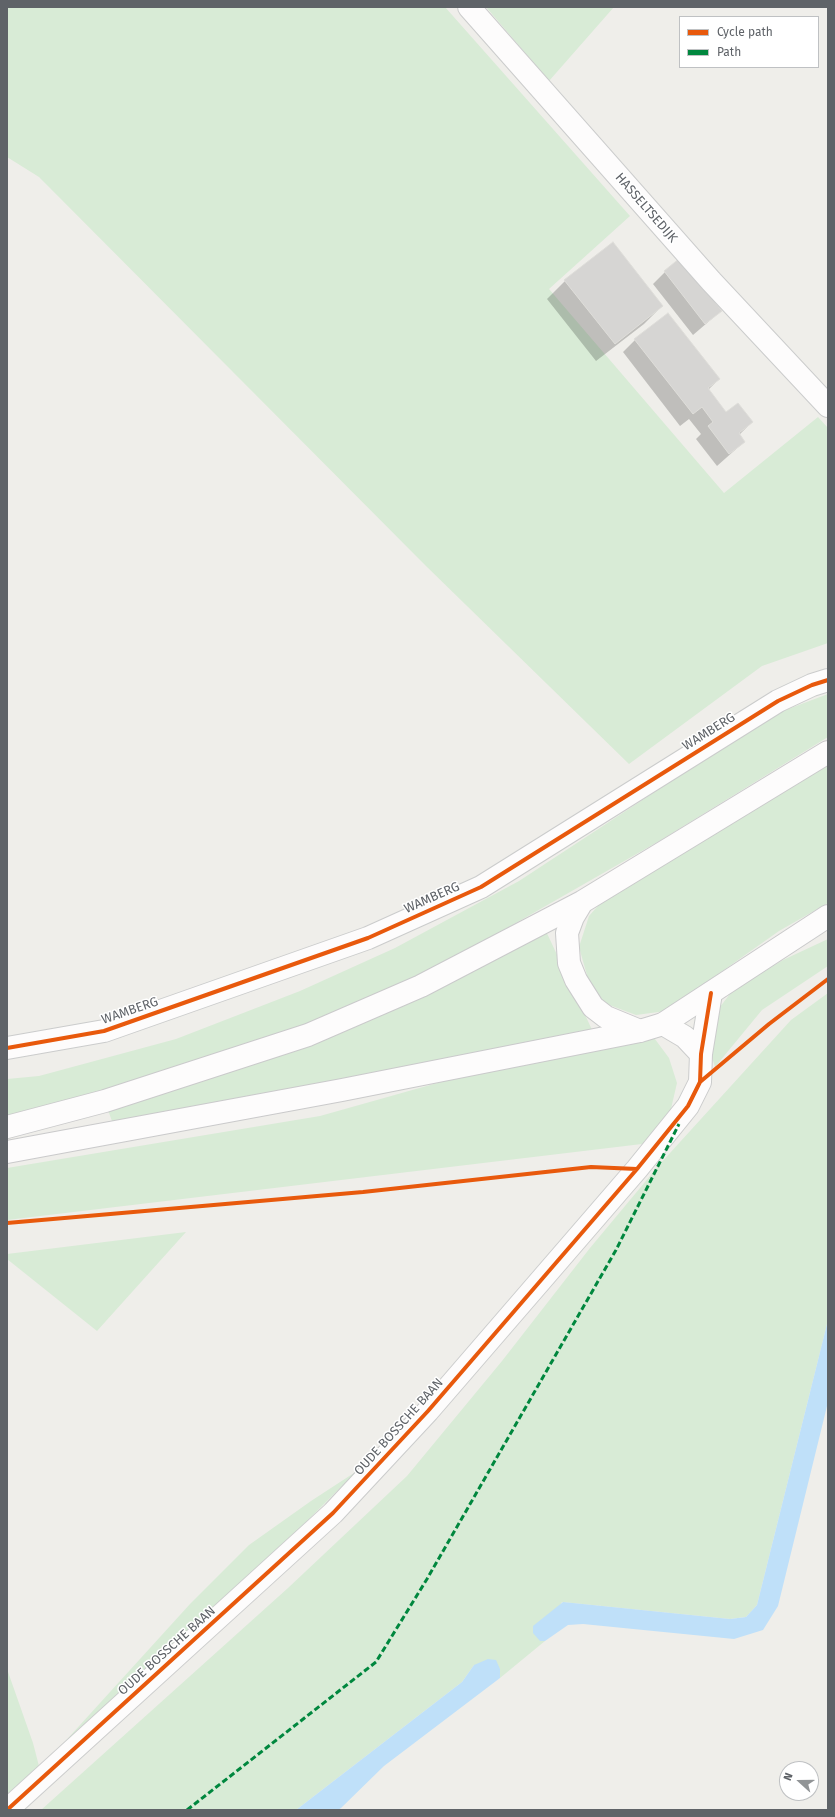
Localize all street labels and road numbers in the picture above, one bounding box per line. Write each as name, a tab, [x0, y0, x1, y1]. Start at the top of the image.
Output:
street label: HASSELTSEDIJK	[612, 170, 680, 246]
street label: WAMBERG	[680, 710, 738, 754]
street label: WAMBERG	[402, 879, 462, 917]
street label: WAMBERG	[100, 994, 160, 1028]
street label: OUDE BOSSCHE BAAN	[351, 1375, 447, 1479]
street label: OUDE BOSSCHE BAAN	[115, 1603, 219, 1699]

